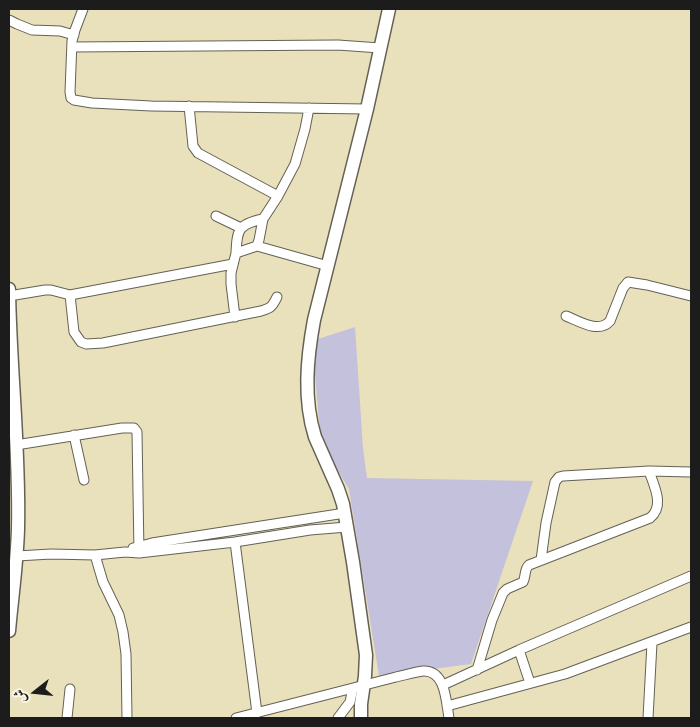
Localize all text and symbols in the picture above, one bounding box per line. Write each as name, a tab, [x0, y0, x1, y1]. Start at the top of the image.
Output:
north arrow	[10, 667, 60, 717]
text: ش	[12, 688, 29, 705]

